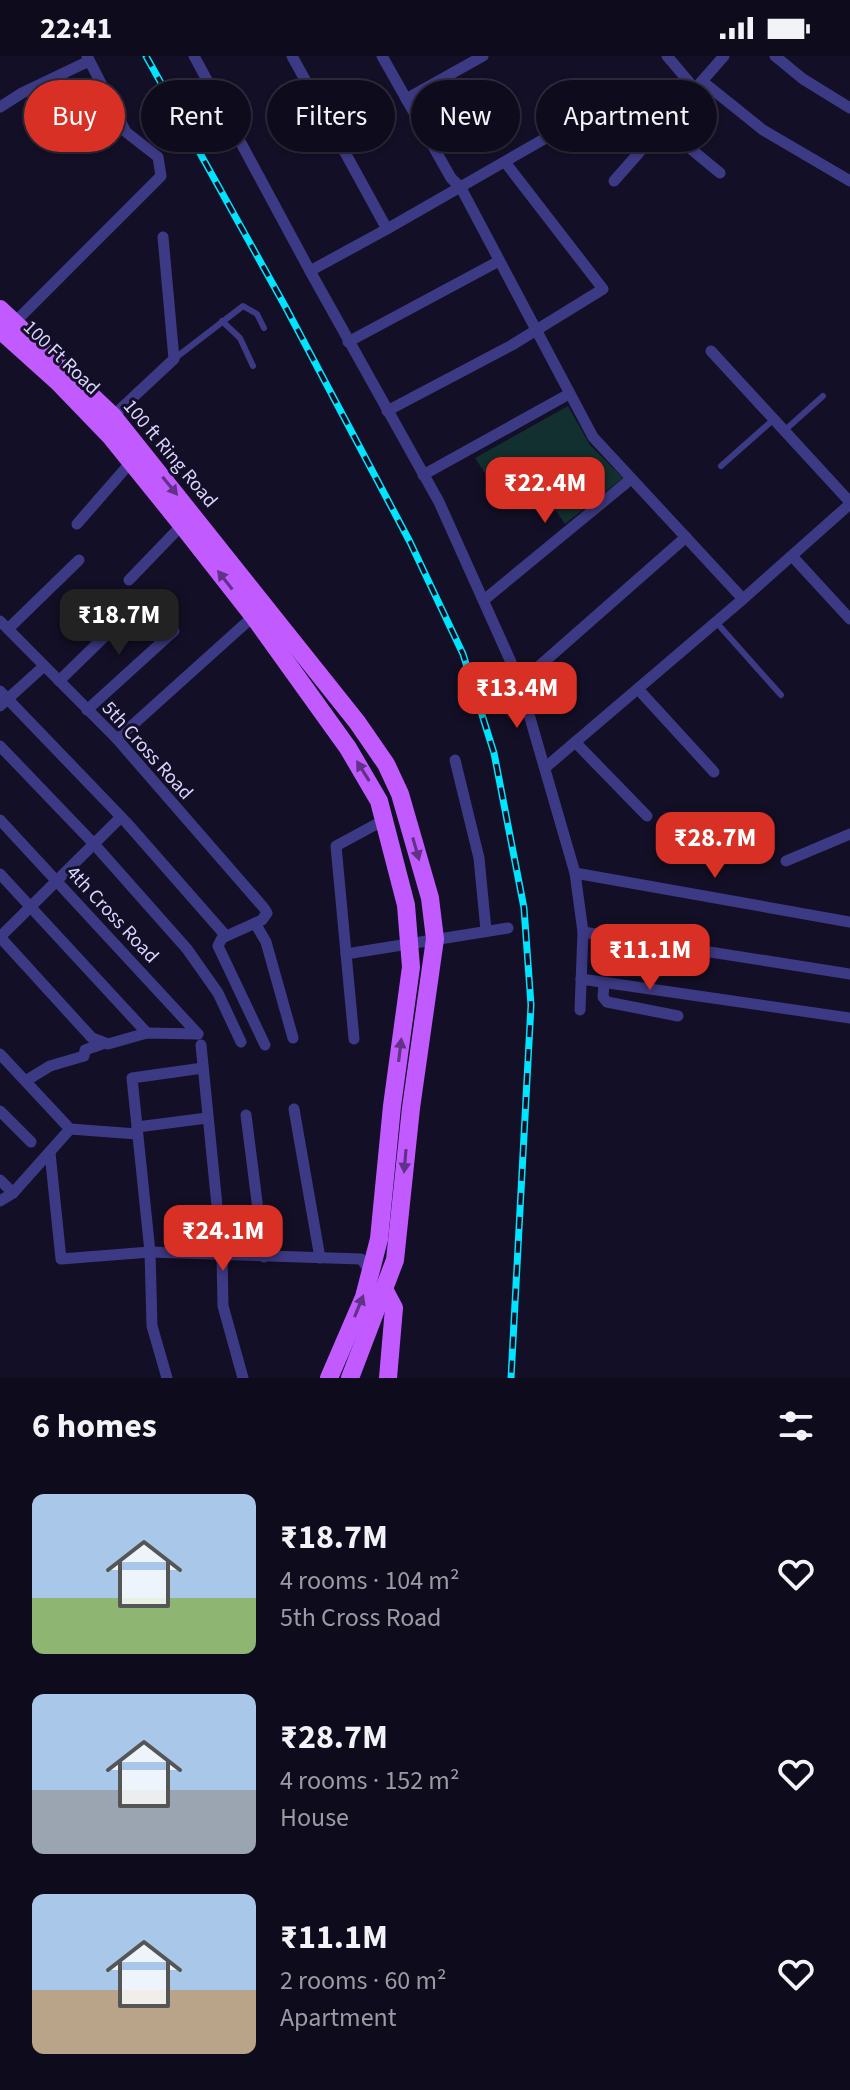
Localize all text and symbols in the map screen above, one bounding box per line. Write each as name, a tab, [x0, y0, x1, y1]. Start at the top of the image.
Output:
text: 22:41	[40, 7, 112, 50]
chip: Buy	[24, 80, 125, 152]
chip: Rent	[141, 80, 251, 152]
chip: Filters	[267, 80, 395, 152]
chip: New	[411, 80, 520, 152]
chip: Apartment	[536, 80, 717, 152]
street label: 100 Ft Road	[17, 314, 106, 402]
street label: 100 ft Ring Road	[116, 393, 224, 514]
pin: ₹22.4M	[480, 457, 610, 525]
text: ₹22.4M	[504, 464, 586, 501]
one-way arrow	[161, 476, 178, 496]
one-way arrow	[217, 570, 234, 590]
pin: ₹18.7M	[54, 589, 184, 657]
text: ₹18.7M	[78, 596, 160, 633]
pin: ₹13.4M	[452, 662, 582, 730]
text: ₹13.4M	[476, 669, 558, 706]
street label: 5th Cross Road	[95, 695, 199, 806]
one-way arrow	[357, 760, 371, 782]
pin: ₹28.7M	[650, 812, 780, 880]
text: ₹28.7M	[674, 819, 756, 856]
one-way arrow	[410, 838, 423, 862]
street label: 4th Cross Road	[60, 860, 165, 970]
pin: ₹11.1M	[585, 924, 715, 992]
text: ₹11.1M	[609, 931, 691, 968]
one-way arrow	[394, 1038, 407, 1063]
one-way arrow	[398, 1149, 411, 1174]
pin: ₹24.1M	[158, 1205, 288, 1273]
text: ₹24.1M	[182, 1212, 264, 1249]
one-way arrow	[353, 1294, 366, 1318]
text: 6 homes	[32, 1402, 157, 1451]
icon: filters	[774, 1404, 818, 1448]
text: ₹18.7M	[280, 1513, 388, 1562]
icon: home	[96, 1526, 192, 1622]
icon: heart	[774, 1552, 818, 1596]
text: 4 rooms · 104 m²	[280, 1562, 459, 1599]
text: 5th Cross Road	[280, 1599, 442, 1636]
text: ₹28.7M	[280, 1713, 388, 1762]
icon: home	[96, 1726, 192, 1822]
icon: heart	[774, 1752, 818, 1796]
text: 4 rooms · 152 m²	[280, 1762, 459, 1799]
text: House	[280, 1799, 349, 1836]
text: ₹11.1M	[280, 1913, 388, 1962]
icon: home	[96, 1926, 192, 2022]
icon: heart	[774, 1952, 818, 1996]
text: 2 rooms · 60 m²	[280, 1962, 447, 1999]
text: Apartment	[280, 1999, 397, 2036]

